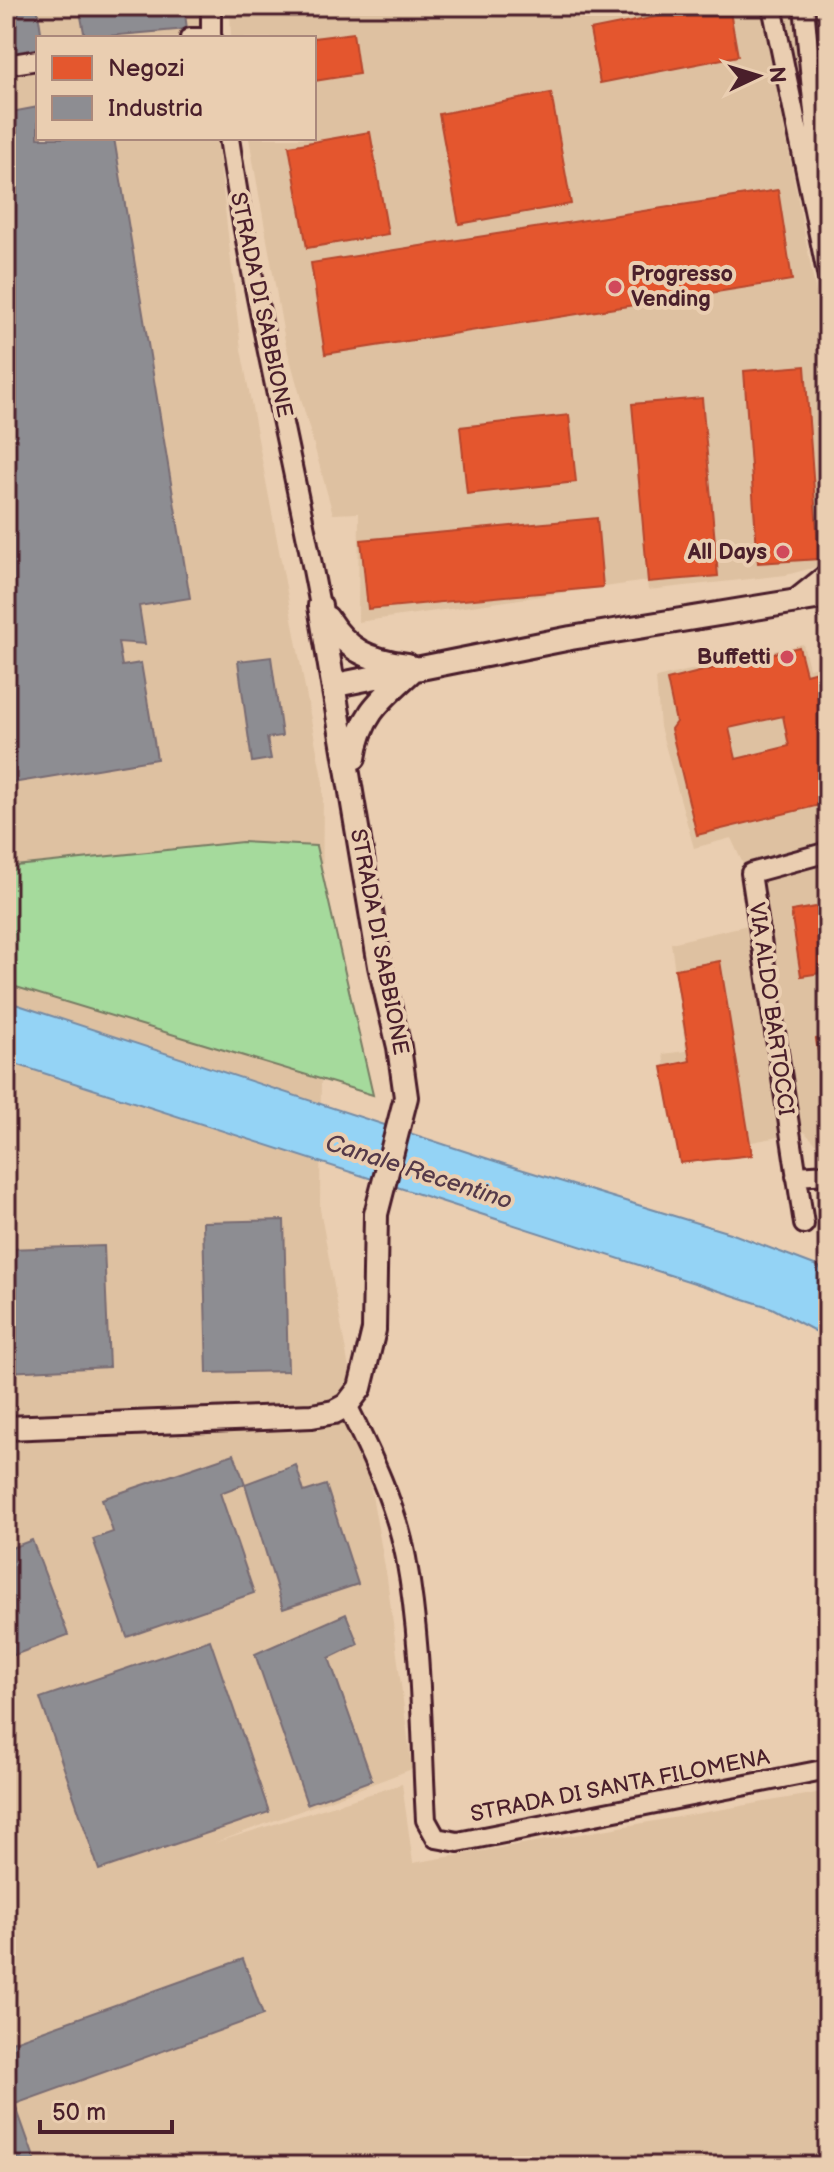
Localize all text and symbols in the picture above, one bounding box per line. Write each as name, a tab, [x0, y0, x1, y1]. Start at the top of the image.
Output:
legend	[36, 36, 316, 140]
north arrow	[718, 36, 798, 116]
text: Negozi	[108, 54, 185, 83]
text: N	[762, 66, 790, 84]
text: Industria	[108, 94, 203, 123]
street label: STRADA DI SABBIONE	[224, 190, 298, 420]
place label: Progresso Vending	[631, 261, 733, 313]
marker: Progresso Vending	[606, 278, 624, 296]
place label: All Days	[687, 539, 767, 566]
marker: All Days	[774, 543, 792, 561]
place label: Buffetti	[697, 644, 771, 671]
marker: Buffetti	[778, 648, 796, 666]
street label: STRADA DI SABBIONE	[344, 827, 414, 1057]
street label: VIA ALDO BARTOCCI	[743, 901, 799, 1118]
water label: Canale Recentino	[322, 1128, 516, 1216]
street label: STRADA DI SANTA FILOMENA	[468, 1744, 772, 1828]
scale bar	[40, 2084, 172, 2134]
text: 50 m	[52, 2098, 106, 2127]

